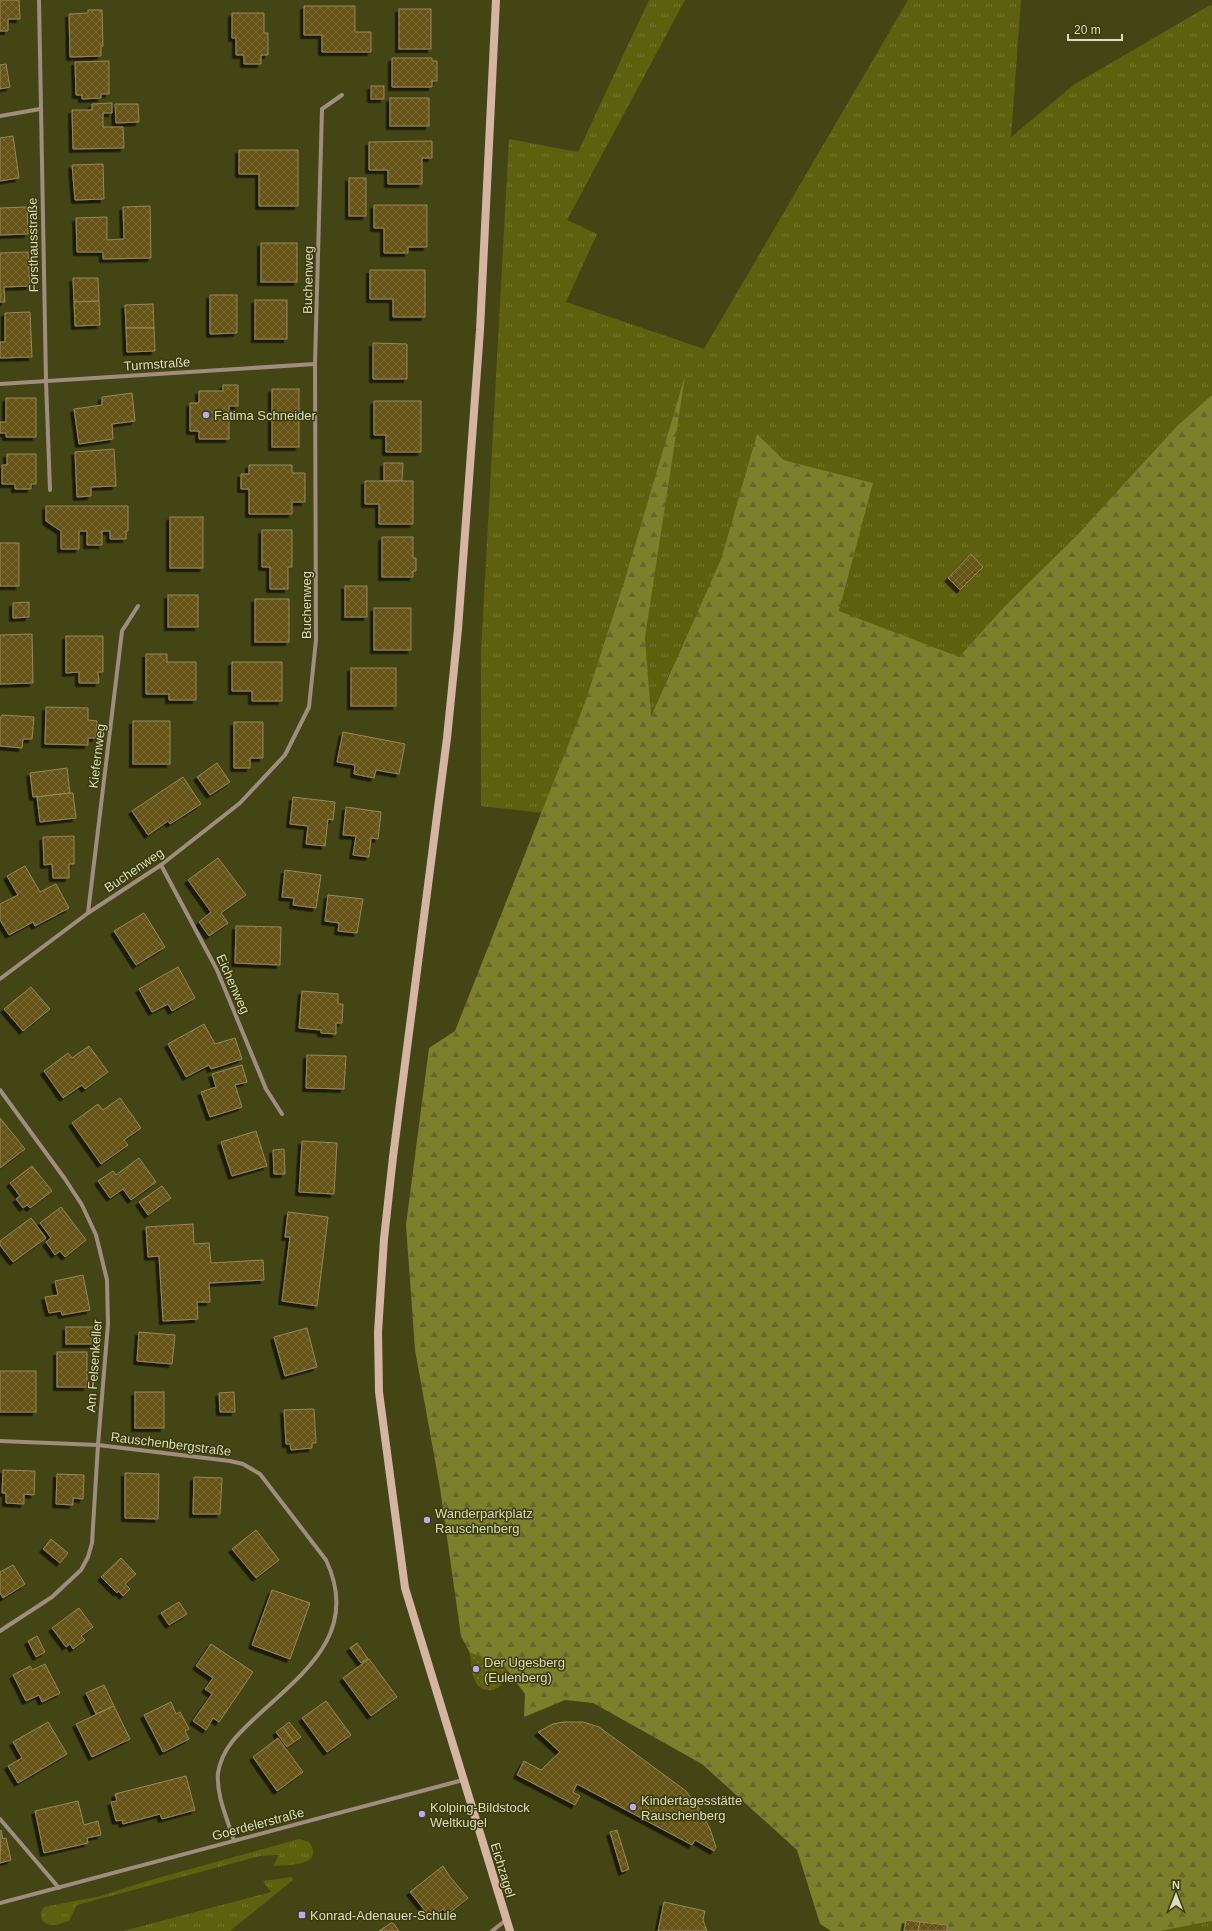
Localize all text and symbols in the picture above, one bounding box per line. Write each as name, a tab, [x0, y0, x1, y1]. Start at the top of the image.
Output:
scale bar	[1068, 16, 1122, 42]
text: 20 m	[1074, 23, 1101, 37]
street label: Forsthausstraße	[25, 198, 41, 292]
street label: Buchenweg	[300, 246, 316, 314]
street label: Turmstraße	[123, 354, 191, 374]
place label: Fatima Schneider	[214, 408, 317, 423]
marker: Fatima Schneider	[201, 410, 211, 420]
street label: Buchenweg	[299, 571, 314, 639]
street label: Kiefernweg	[86, 723, 108, 789]
street label: Buchenweg	[102, 845, 166, 895]
street label: Eichenweg	[213, 952, 253, 1016]
street label: Am Felsenkeller	[83, 1318, 105, 1413]
street label: Rauschenbergstraße	[110, 1429, 232, 1459]
place label: Wanderparkplatz Rauschenberg	[435, 1506, 533, 1536]
marker: Wanderparkplatz Rauschenberg	[422, 1515, 432, 1525]
place label: Der Ugesberg (Eulenberg)	[484, 1655, 565, 1685]
marker: Der Ugesberg (Eulenberg)	[471, 1664, 481, 1674]
place label: Kindertagesstätte Rauschenberg	[641, 1793, 742, 1823]
place label: Kolping-Bildstock Weltkugel	[430, 1800, 530, 1830]
marker: Kindertagesstätte Rauschenberg	[628, 1802, 638, 1812]
street label: Goerdelerstraße	[210, 1805, 306, 1843]
marker: Kolping-Bildstock Weltkugel	[417, 1809, 427, 1819]
street label: Eichzagel	[488, 1841, 518, 1899]
north arrow	[1156, 1875, 1196, 1915]
text: N	[1172, 1879, 1180, 1891]
place label: Konrad-Adenauer-Schule	[310, 1908, 457, 1923]
marker: Konrad-Adenauer-Schule	[297, 1910, 307, 1920]

